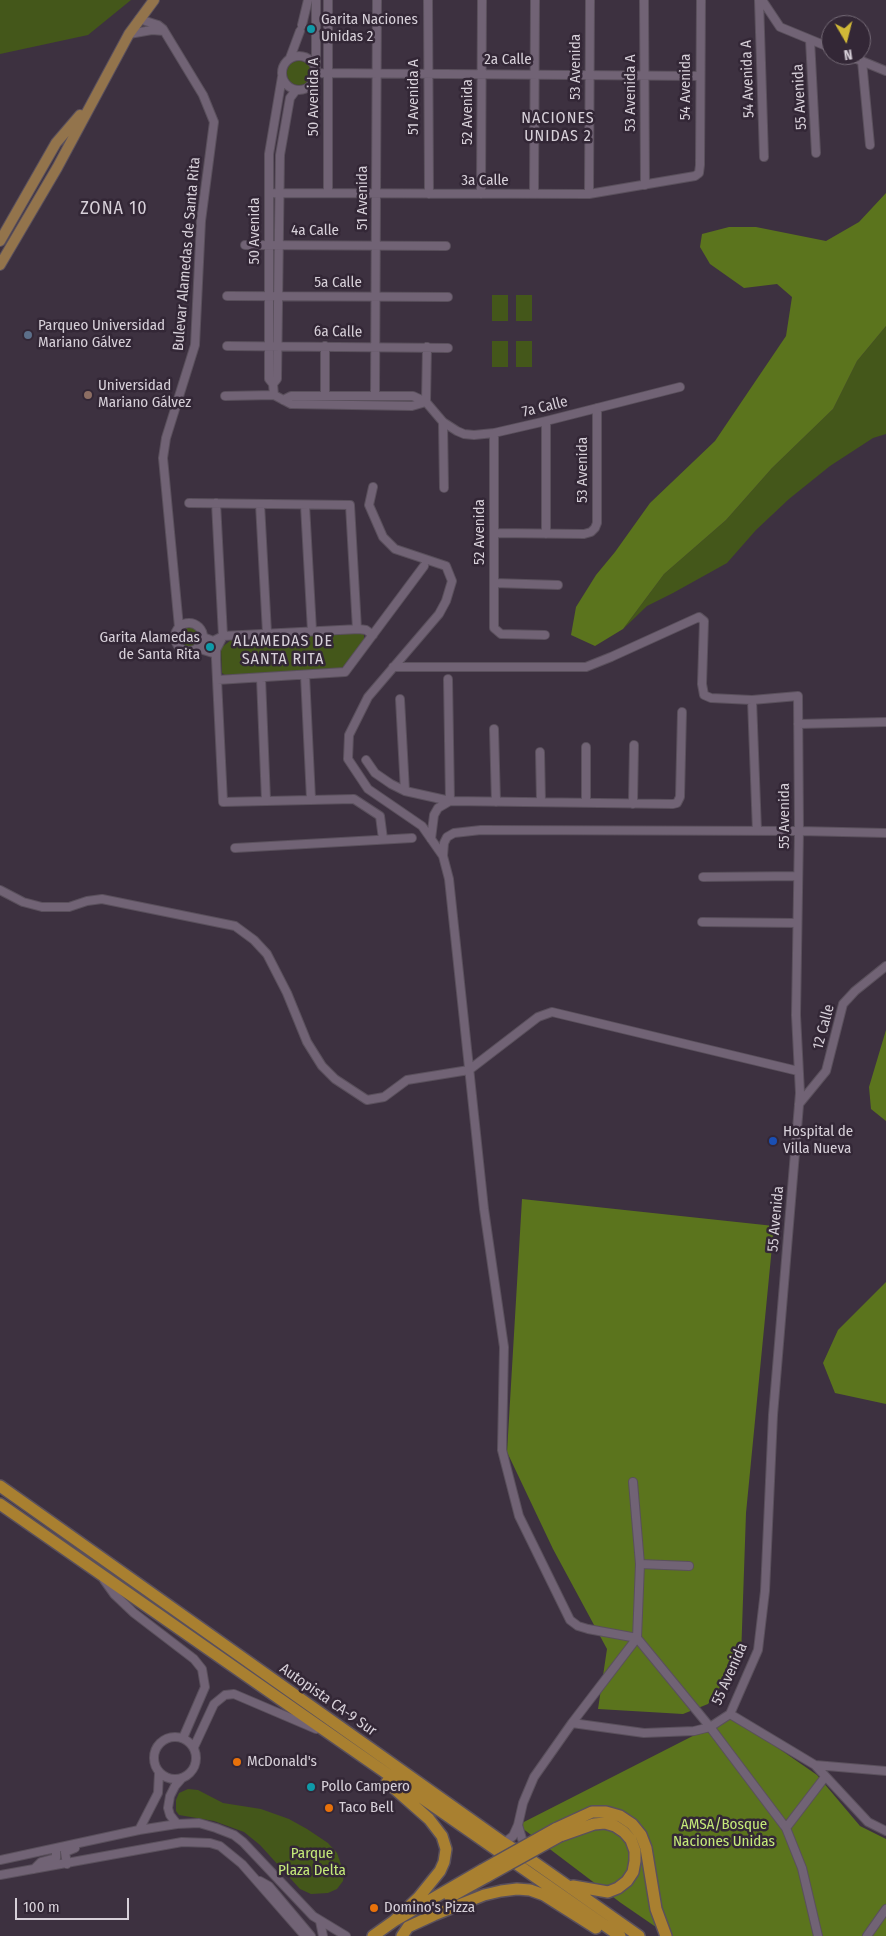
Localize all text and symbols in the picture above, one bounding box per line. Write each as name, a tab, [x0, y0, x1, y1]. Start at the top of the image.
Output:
place label: Garita Naciones Unidas 2	[321, 11, 418, 46]
north arrow	[821, 15, 871, 65]
marker: Garita Naciones Unidas 2	[305, 23, 317, 35]
street label: 53 Avenida	[567, 34, 585, 100]
street label: 54 Avenida A	[738, 40, 758, 118]
text: N	[843, 45, 853, 63]
street label: 2a Calle	[484, 51, 532, 69]
street label: 53 Avenida A	[622, 54, 640, 132]
street label: 54 Avenida	[677, 54, 695, 120]
street label: 50 Avenida A	[305, 58, 323, 136]
street label: 51 Avenida A	[405, 59, 423, 135]
street label: 55 Avenida	[789, 63, 811, 131]
street label: 52 Avenida	[459, 79, 477, 145]
district label: NACIONES UNIDAS 2	[520, 109, 596, 147]
street label: Bulevar Alamedas de Santa Rita	[170, 156, 204, 352]
street label: 51 Avenida	[354, 166, 372, 230]
street label: 3a Calle	[461, 172, 509, 190]
street label: 50 Avenida	[246, 197, 264, 265]
district label: ZONA 10	[79, 198, 149, 220]
street label: 4a Calle	[291, 222, 339, 240]
street label: 5a Calle	[314, 274, 362, 292]
place label: Parqueo Universidad Mariano Gálvez	[38, 317, 165, 352]
street label: 6a Calle	[314, 323, 362, 341]
marker: Parqueo Universidad Mariano Gálvez	[22, 329, 34, 341]
place label: Universidad Mariano Gálvez	[98, 377, 191, 412]
marker: Universidad Mariano Gálvez	[82, 389, 94, 401]
street label: 7a Calle	[520, 393, 570, 421]
street label: 53 Avenida	[574, 437, 592, 503]
street label: 52 Avenida	[471, 499, 489, 565]
place label: Garita Alamedas de Santa Rita	[100, 629, 200, 664]
district label: ALAMEDAS DE SANTA RITA	[232, 632, 334, 670]
marker: Garita Alamedas de Santa Rita	[204, 641, 216, 653]
street label: 55 Avenida	[776, 783, 794, 849]
street label: 12 Calle	[809, 1002, 839, 1052]
place label: Hospital de Villa Nueva	[783, 1123, 853, 1158]
marker: Hospital de Villa Nueva	[767, 1135, 779, 1147]
street label: 55 Avenida	[764, 1185, 788, 1253]
street label: 55 Avenida	[708, 1640, 752, 1708]
street label: Autopista CA-9 Sur	[276, 1660, 380, 1740]
place label: McDonald's	[247, 1753, 317, 1771]
marker: McDonald's	[231, 1756, 243, 1768]
place label: Pollo Campero	[321, 1778, 410, 1796]
marker: Pollo Campero	[305, 1781, 317, 1793]
place label: Taco Bell	[339, 1799, 394, 1817]
marker: Taco Bell	[323, 1802, 335, 1814]
park label: AMSA/Bosque Naciones Unidas	[673, 1816, 775, 1851]
park label: Parque Plaza Delta	[278, 1845, 346, 1880]
scale bar	[18, 1888, 131, 1920]
text: 100 m	[23, 1898, 60, 1916]
place label: Domino's Pizza	[384, 1899, 475, 1917]
marker: Domino's Pizza	[368, 1902, 380, 1914]

